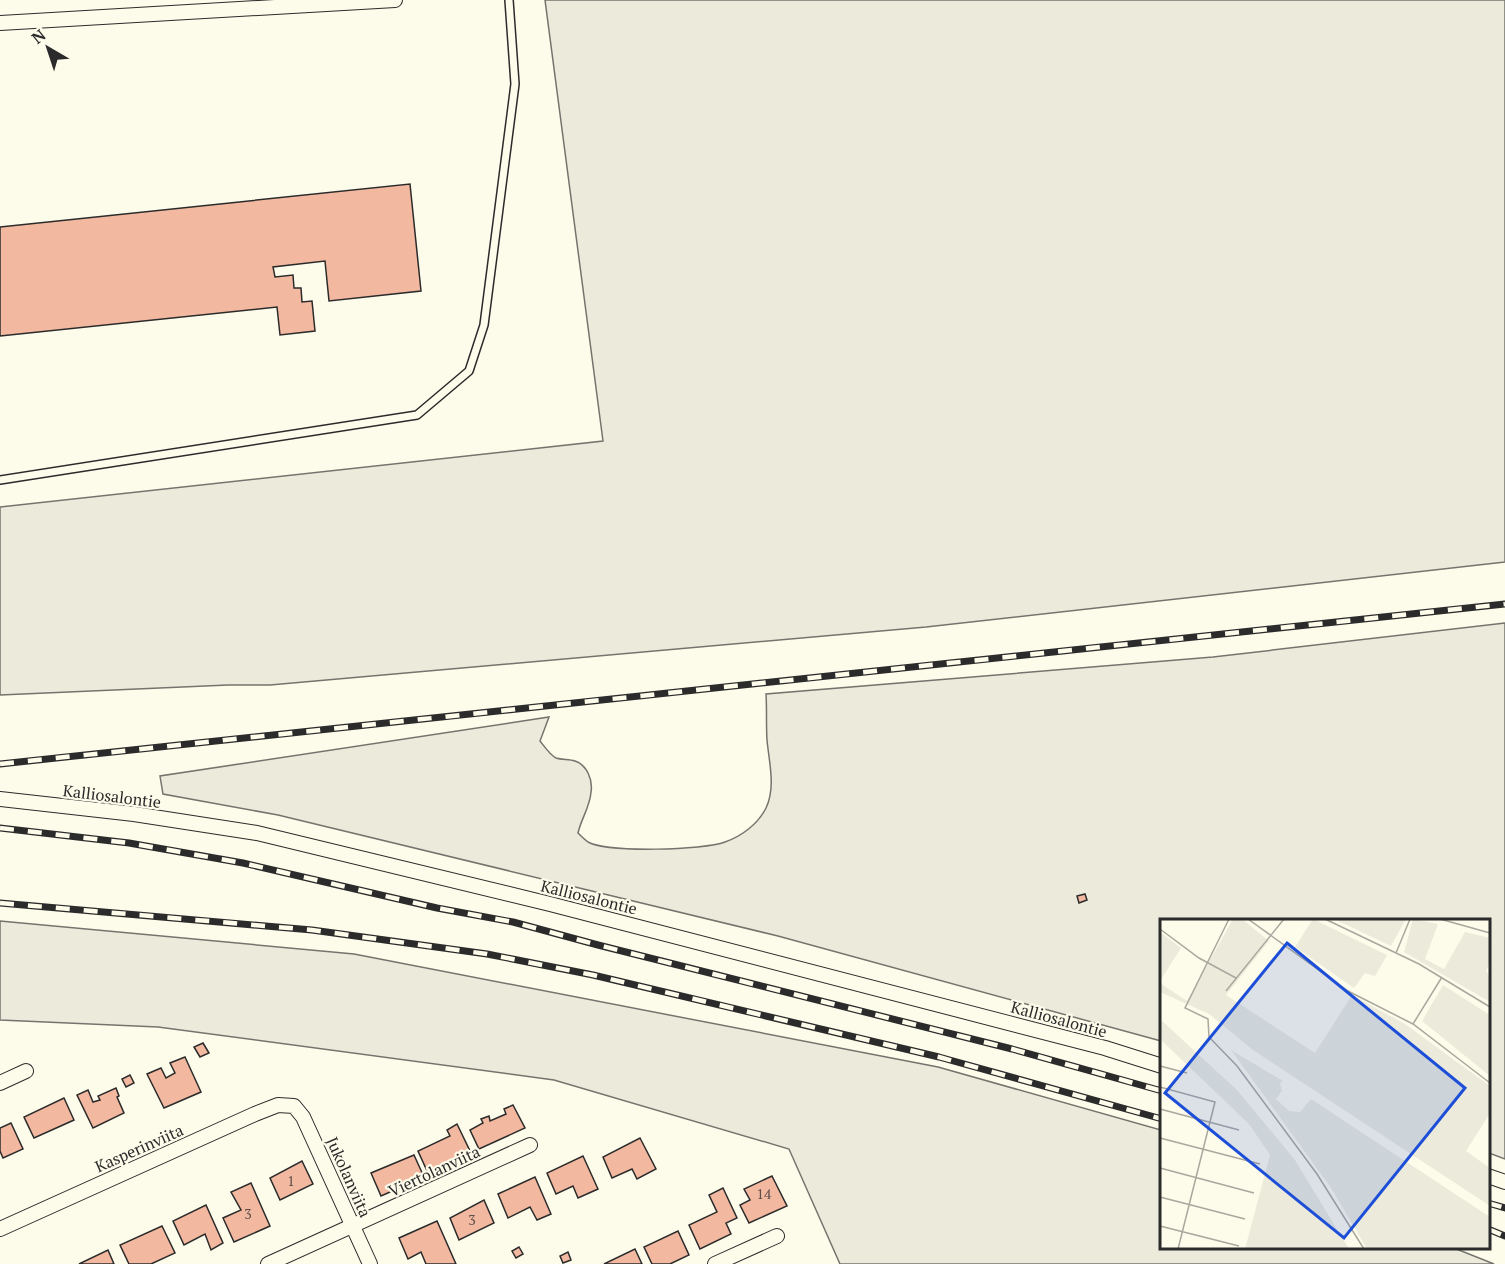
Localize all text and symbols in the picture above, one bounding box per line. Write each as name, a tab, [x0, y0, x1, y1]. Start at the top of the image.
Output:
north arrow	[18, 18, 78, 78]
text: N	[27, 24, 50, 49]
street label: Kalliosalontie	[62, 779, 162, 813]
street label: Kalliosalontie	[538, 874, 640, 920]
inset map	[1160, 919, 1490, 1249]
street label: Kalliosalontie	[1008, 996, 1110, 1042]
street label: Kasperinviita	[91, 1119, 187, 1177]
street label: Jukolanviita	[322, 1133, 376, 1221]
street label: Viertolanviita	[385, 1140, 483, 1202]
house number: 1	[287, 1171, 295, 1190]
house number: 14	[757, 1184, 772, 1203]
house number: 3	[244, 1204, 252, 1223]
house number: 3	[468, 1210, 476, 1229]

